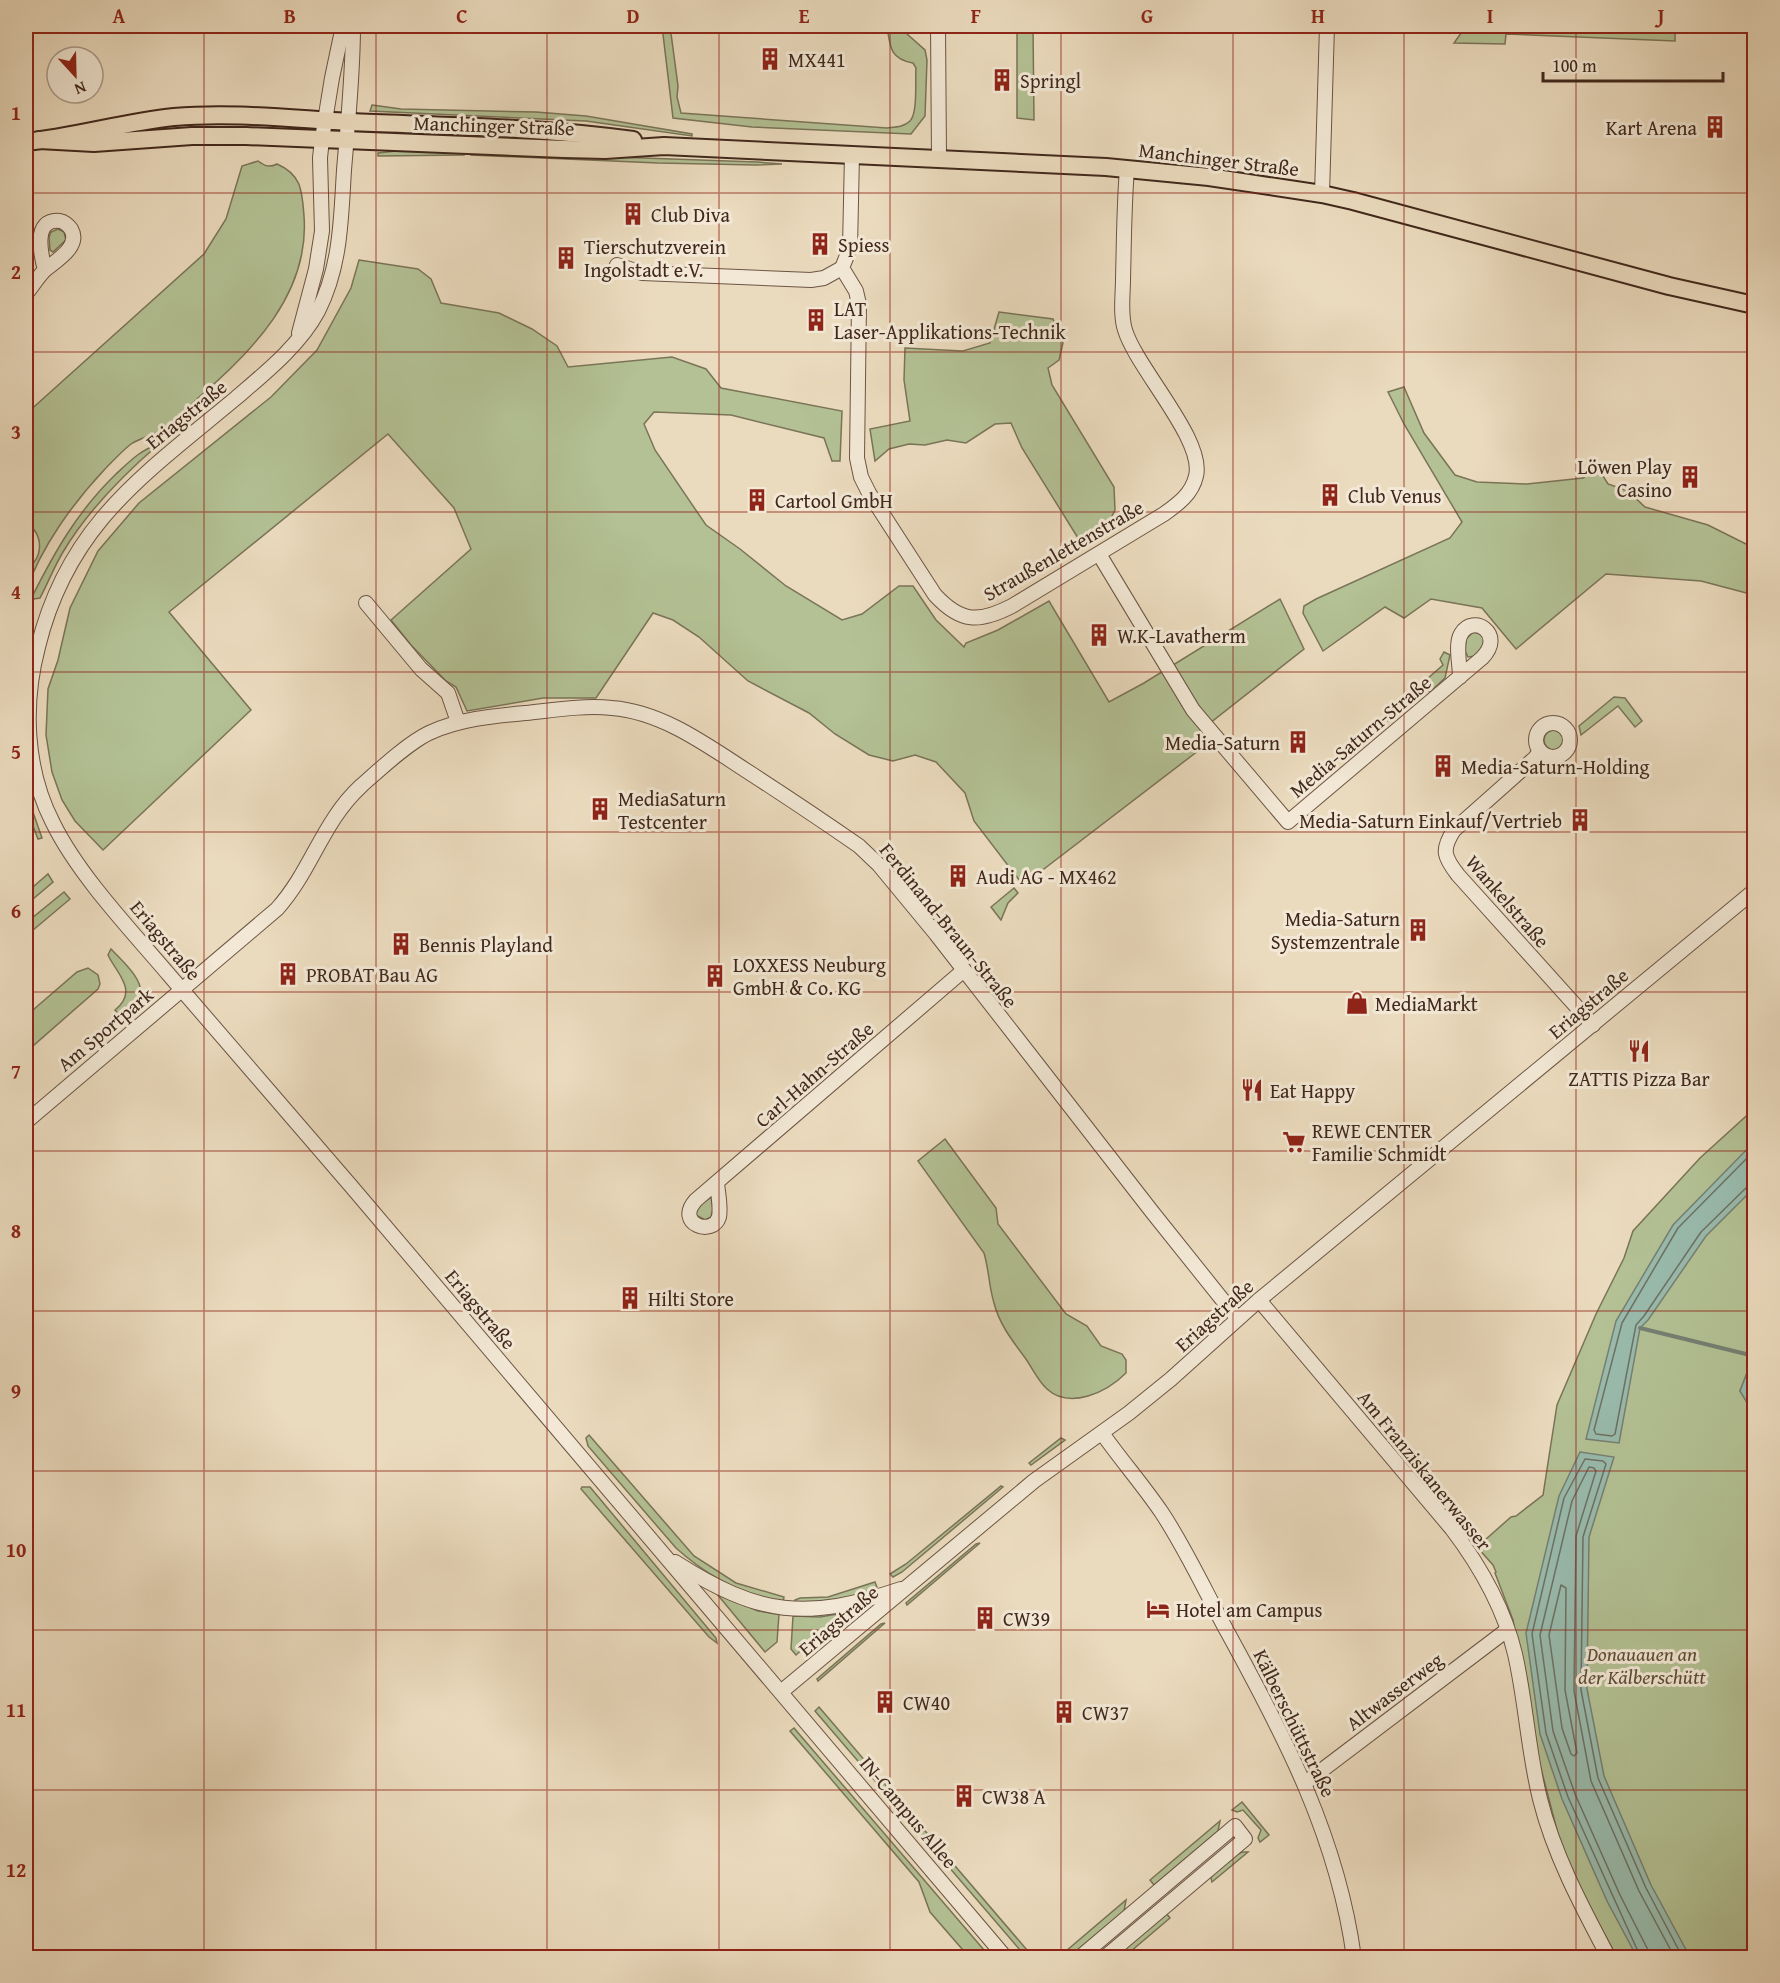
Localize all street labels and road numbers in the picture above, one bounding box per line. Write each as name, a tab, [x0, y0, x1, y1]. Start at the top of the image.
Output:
street label: Manchinger Straße	[413, 108, 575, 142]
street label: Manchinger Straße	[1137, 135, 1301, 183]
street label: Eriagstraße	[139, 372, 233, 456]
street label: Straußenlettenstraße	[977, 492, 1149, 608]
street label: Media-Saturn-Straße	[1283, 668, 1437, 804]
street label: Ferdinand-Braun-Straße	[873, 836, 1025, 1014]
street label: Wankelstraße	[1459, 848, 1557, 954]
street label: Eriagstraße	[124, 894, 208, 986]
street label: Eriagstraße	[1542, 961, 1634, 1045]
street label: Am Sportpark	[51, 980, 160, 1078]
street label: Carl-Hahn-Straße	[748, 1014, 880, 1134]
street label: Eriagstraße	[439, 1263, 523, 1355]
street label: Eriagstraße	[1168, 1272, 1260, 1358]
street label: Am Franziskanerwasser	[1351, 1384, 1499, 1556]
street label: Eriagstraße	[792, 1578, 884, 1662]
street label: Kälberschüttstraße	[1247, 1644, 1343, 1802]
street label: Altwasserweg	[1339, 1645, 1449, 1737]
street label: IN-Campus Allee	[853, 1749, 965, 1875]

